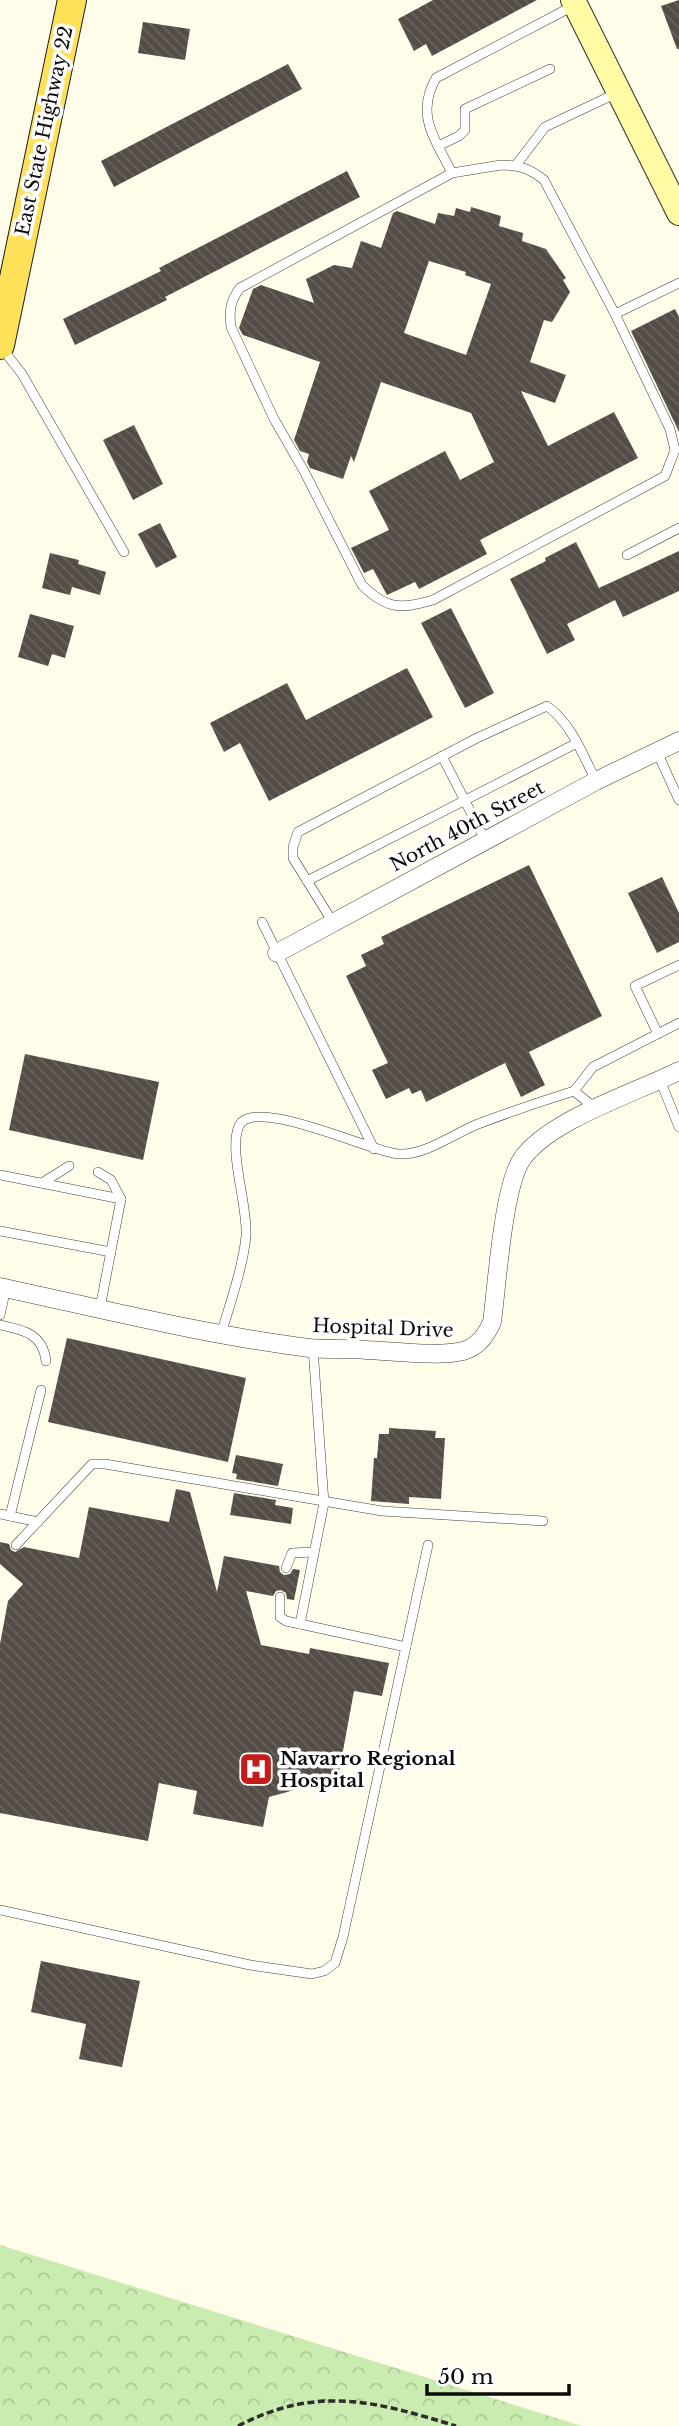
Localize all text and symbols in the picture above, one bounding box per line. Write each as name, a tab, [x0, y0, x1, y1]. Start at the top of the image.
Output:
street label: East State Highway 22	[11, 24, 77, 238]
street label: North 40th Street	[386, 775, 549, 876]
street label: Hospital Drive	[312, 1314, 454, 1342]
place label: Navarro Regional Hospital	[280, 1747, 456, 1792]
hospital icon: Navarro Regional Hospital	[237, 1750, 275, 1788]
scale bar	[427, 2352, 569, 2396]
text: 50 m	[438, 2364, 494, 2390]

